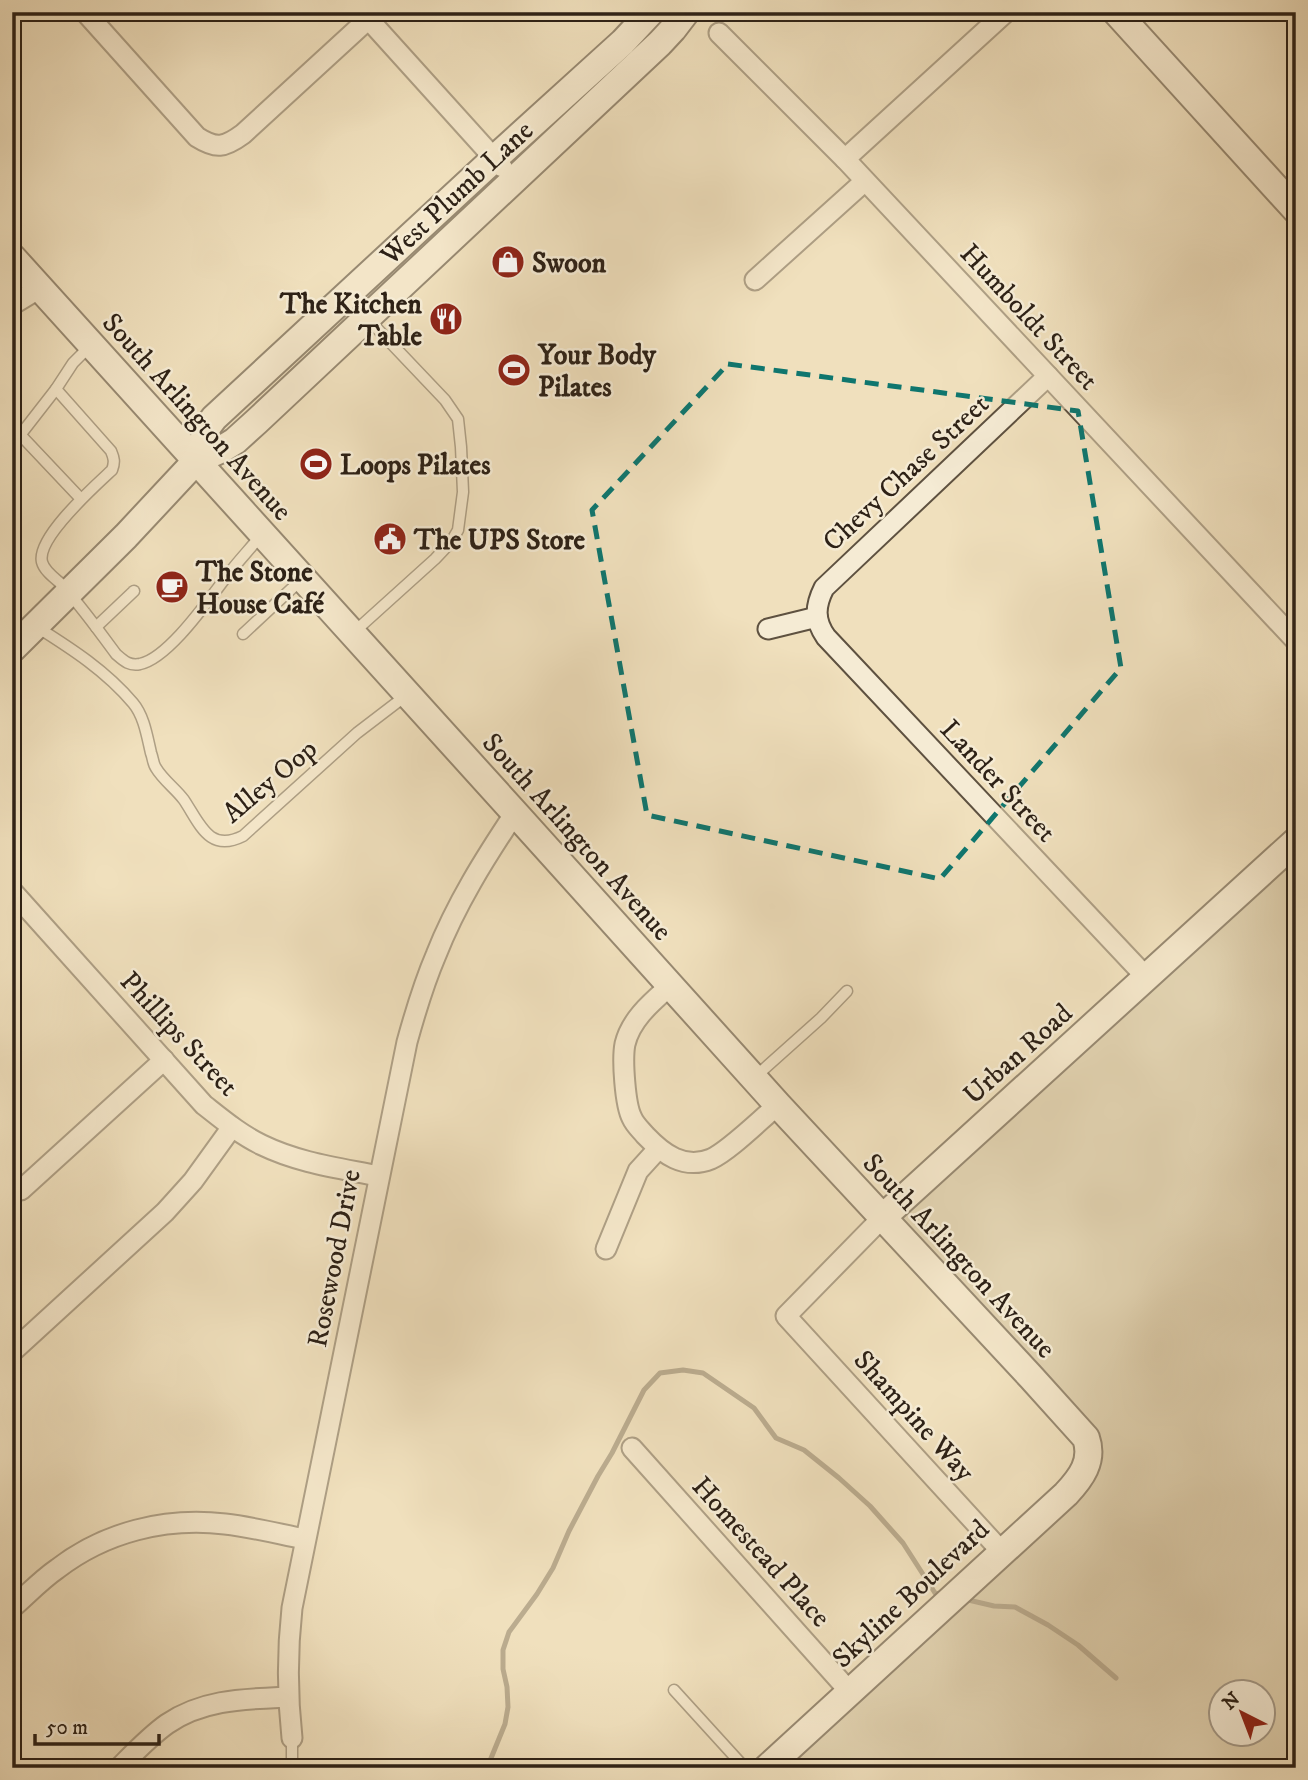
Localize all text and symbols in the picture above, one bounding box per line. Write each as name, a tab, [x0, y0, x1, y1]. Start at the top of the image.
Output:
street label: West Plumb Lane	[373, 113, 541, 274]
street label: Humboldt Street	[952, 236, 1106, 398]
shop icon: Swoon	[489, 243, 527, 281]
place label: Swoon	[532, 246, 607, 281]
place label: The Kitchen Table	[279, 287, 422, 354]
restaurant icon: The Kitchen Table	[427, 300, 465, 338]
street label: South Arlington Avenue	[94, 306, 299, 528]
place label: Your Body Pilates	[537, 338, 657, 405]
sports icon: Your Body Pilates	[495, 351, 533, 389]
street label: Chevy Chase Street	[816, 387, 997, 559]
sports icon: Loops Pilates	[297, 445, 335, 483]
place label: Loops Pilates	[340, 448, 491, 483]
public building icon: The UPS Store	[371, 520, 409, 558]
place label: The UPS Store	[413, 523, 586, 558]
place label: The Stone House Café	[195, 555, 324, 622]
cafe icon: The Stone House Café	[153, 568, 191, 606]
street label: Lander Street	[932, 712, 1064, 850]
street label: South Arlington Avenue	[474, 726, 679, 948]
street label: Alley Oop	[215, 731, 324, 831]
street label: Phillips Street	[112, 964, 246, 1104]
street label: Urban Road	[956, 996, 1080, 1112]
street label: South Arlington Avenue	[855, 1146, 1063, 1366]
street label: Rosewood Drive	[300, 1166, 369, 1350]
street label: Shampine Way	[846, 1343, 982, 1489]
street label: Homestead Place	[684, 1469, 838, 1635]
street label: Skyline Boulevard	[825, 1512, 997, 1676]
north arrow	[1206, 1678, 1276, 1748]
text: N	[1218, 1687, 1245, 1715]
scale bar	[35, 1703, 159, 1747]
text: 50 m	[46, 1715, 88, 1741]

